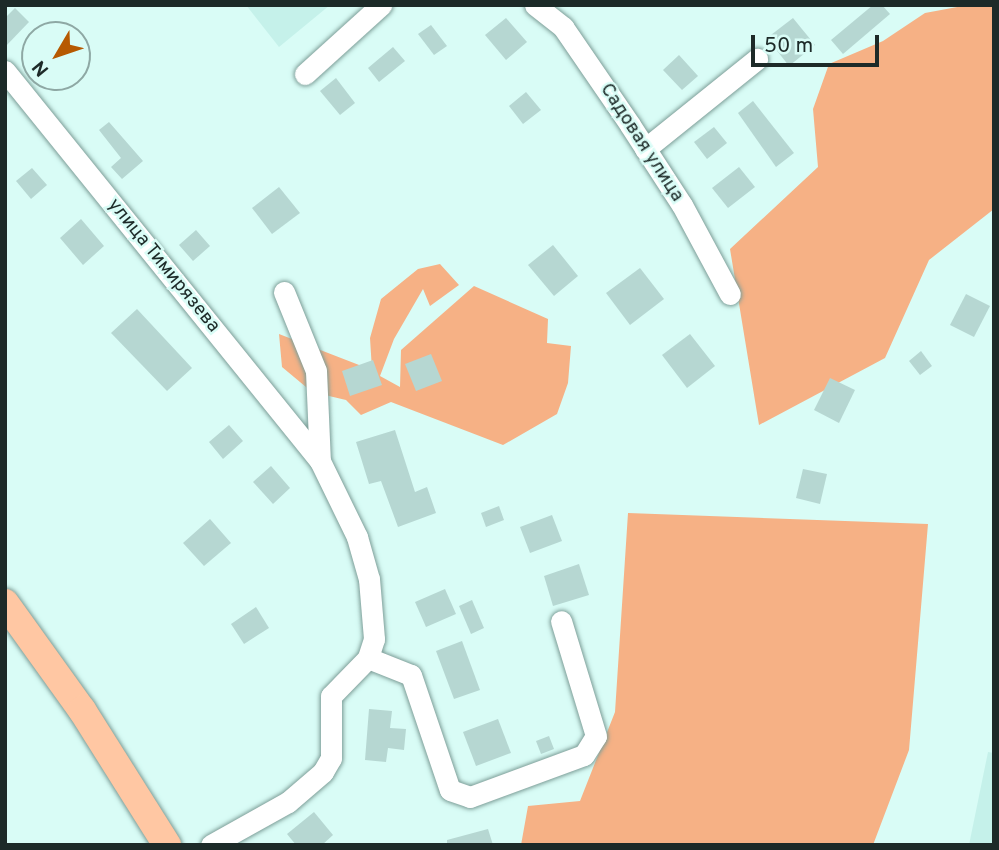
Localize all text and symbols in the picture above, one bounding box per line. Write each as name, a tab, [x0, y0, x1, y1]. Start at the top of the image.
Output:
north arrow	[21, 21, 91, 91]
scale bar	[754, 21, 882, 65]
text: 50 m	[764, 33, 813, 60]
text: N	[28, 55, 55, 81]
street label: Садовая улица	[594, 80, 688, 206]
street label: улица Тимирязева	[102, 194, 224, 338]

